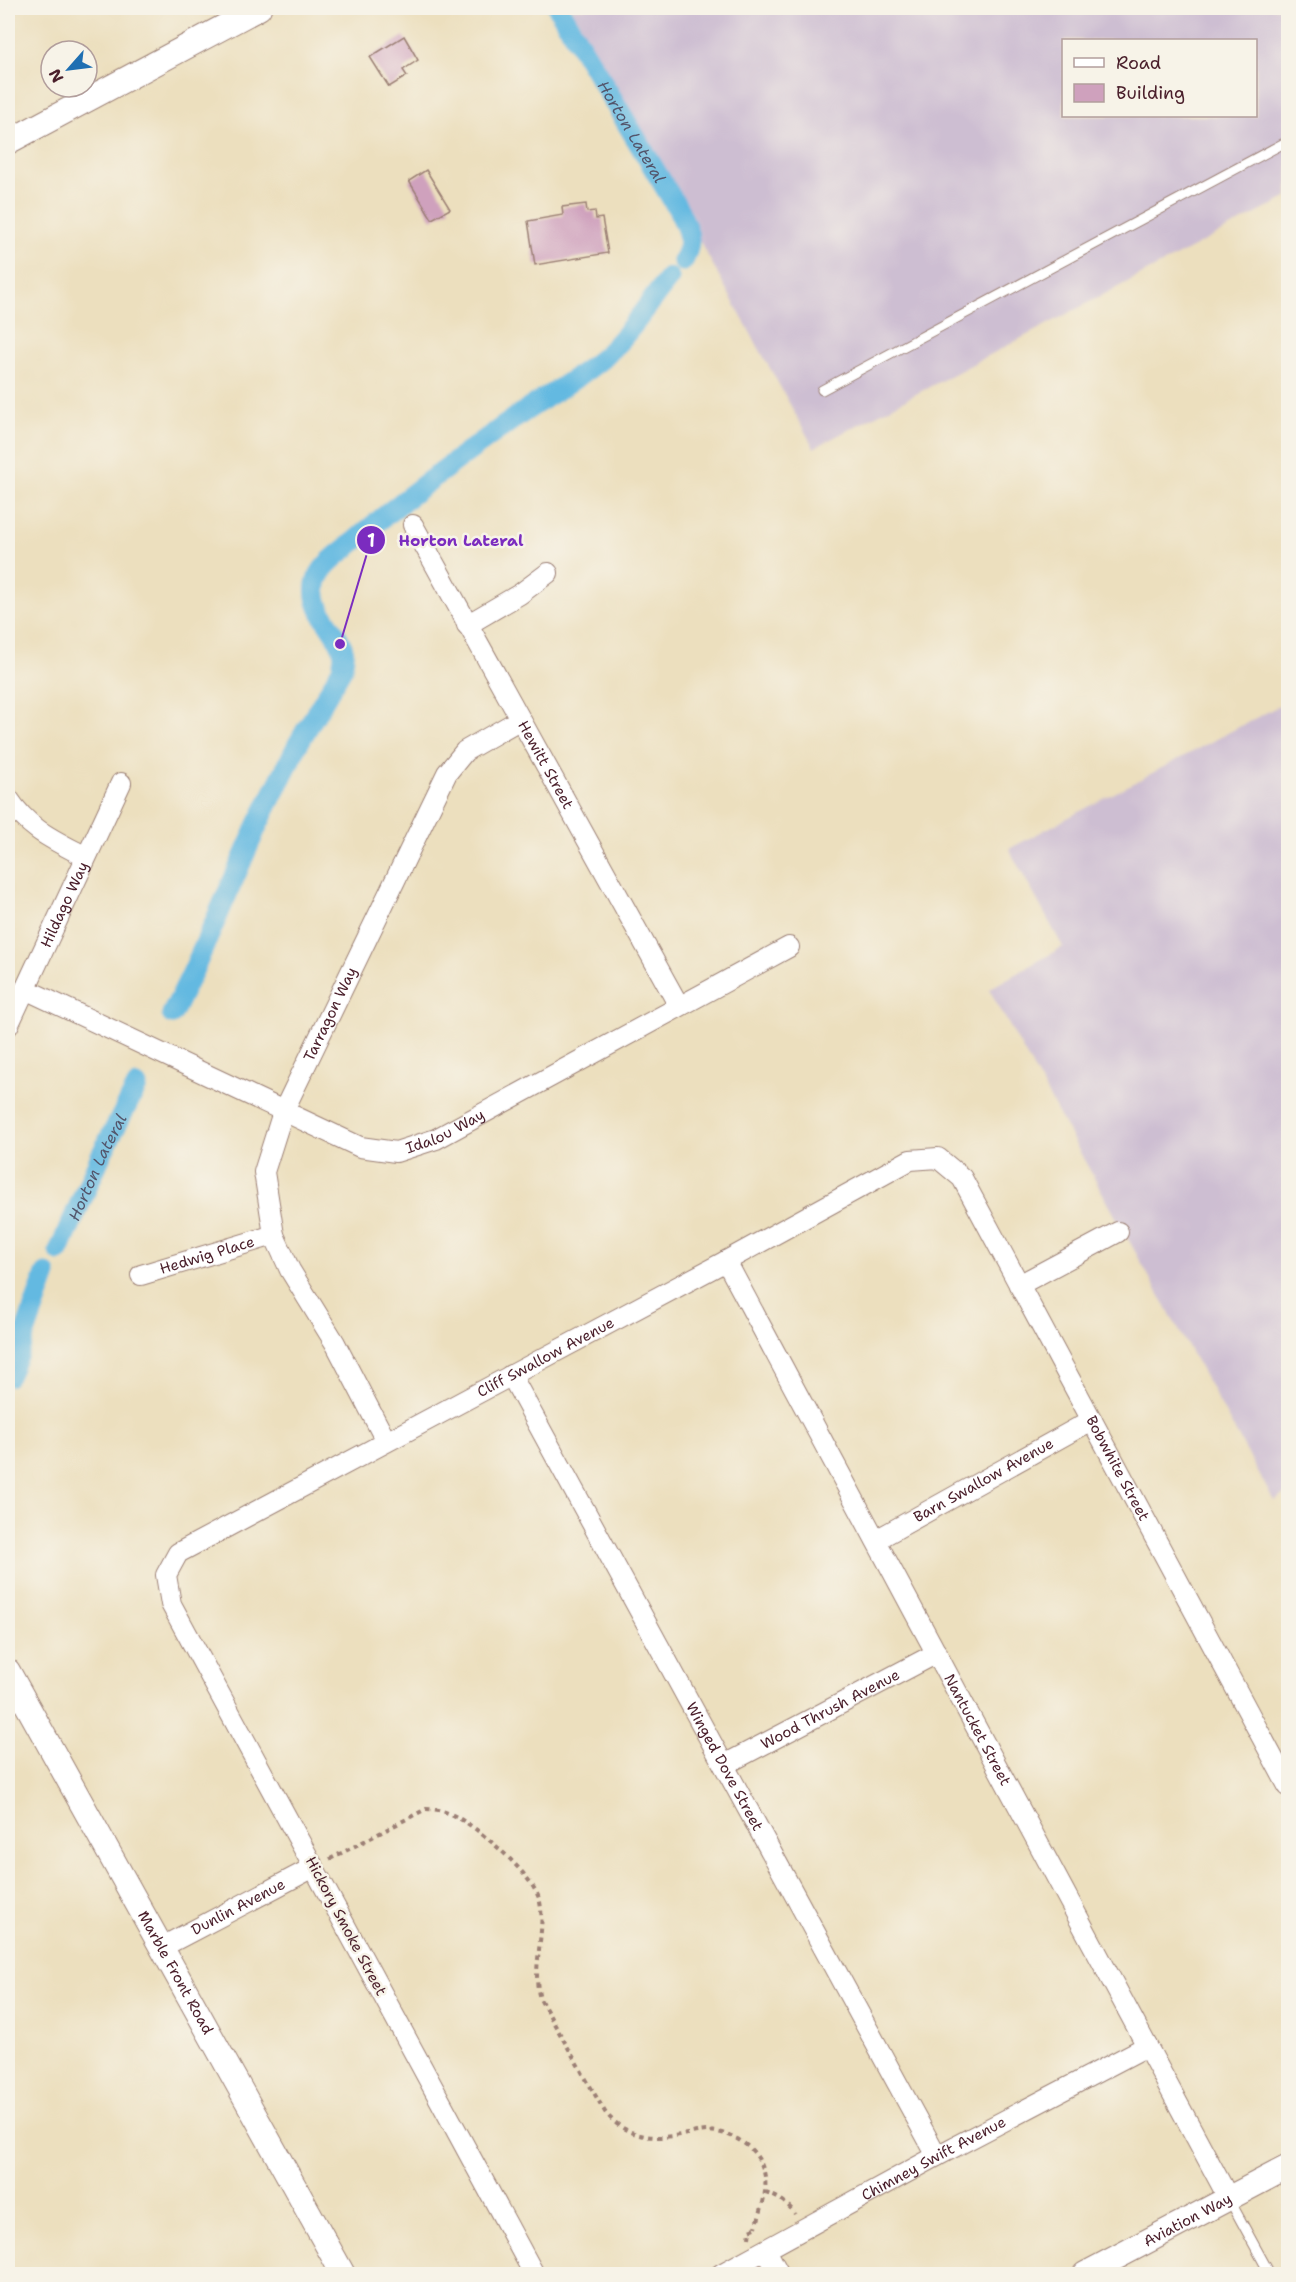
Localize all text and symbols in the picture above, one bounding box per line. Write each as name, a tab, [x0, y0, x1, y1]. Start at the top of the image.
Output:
north arrow	[39, 39, 99, 99]
legend	[1062, 39, 1257, 117]
text: Road	[1116, 51, 1161, 75]
text: N	[44, 65, 68, 86]
water label: Horton Lateral	[593, 77, 670, 187]
text: Building	[1116, 81, 1185, 105]
callout: Horton Lateral	[356, 523, 535, 557]
text: 1	[367, 529, 375, 553]
text: Horton Lateral	[399, 530, 524, 551]
street label: Hewitt Street	[513, 717, 578, 813]
street label: Hildago Way	[36, 858, 93, 951]
street label: Tarragon Way	[299, 964, 362, 1065]
street label: Idalou Way	[403, 1105, 488, 1158]
water label: Horton Lateral	[64, 1110, 132, 1224]
street label: Hedwig Place	[157, 1231, 257, 1279]
street label: Cliff Swallow Avenue	[474, 1312, 618, 1402]
street label: Bobwhite Street	[1081, 1412, 1154, 1524]
street label: Barn Swallow Avenue	[910, 1433, 1057, 1527]
street label: Wood Thrush Avenue	[757, 1664, 903, 1754]
street label: Nantucket Street	[939, 1670, 1016, 1789]
street label: Winged Dove Street	[681, 1699, 768, 1834]
street label: Hickory Smoke Street	[301, 1853, 391, 1999]
street label: Dunlin Avenue	[188, 1874, 289, 1940]
street label: Marble Front Road	[133, 1907, 218, 2038]
street label: Chimney Swift Avenue	[858, 2112, 1009, 2205]
street label: Aviation Way	[1140, 2188, 1235, 2251]

